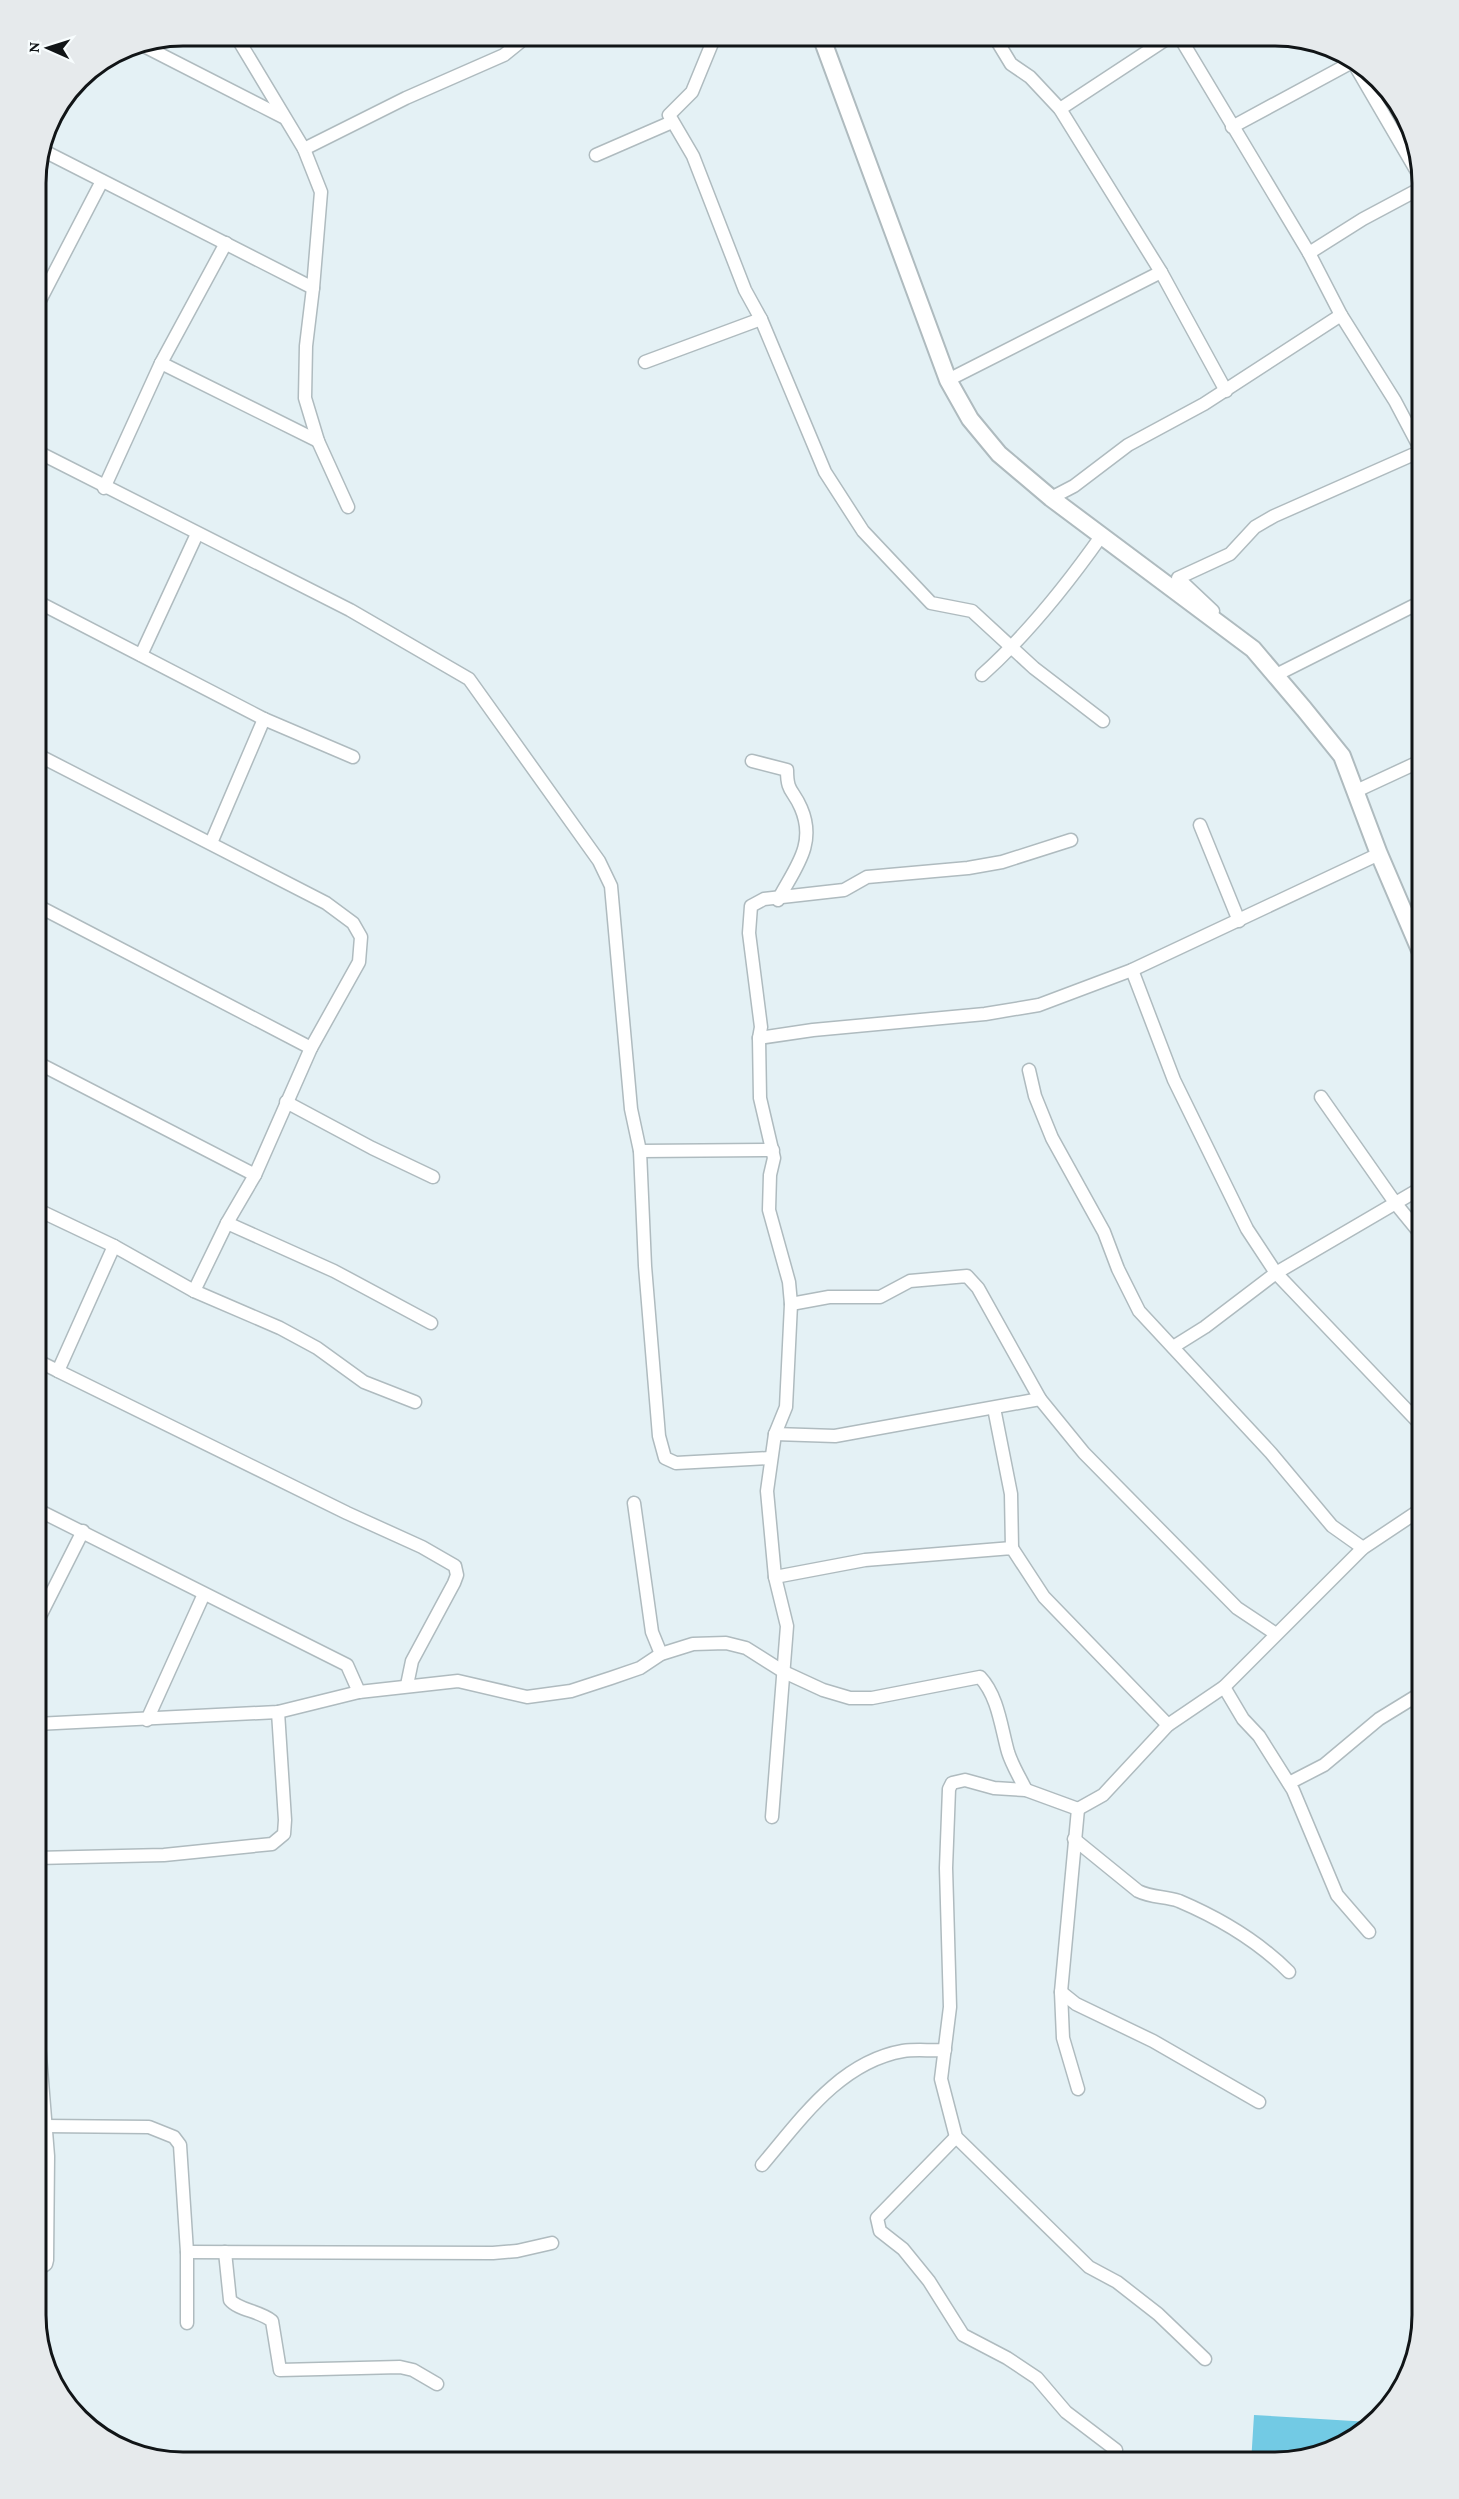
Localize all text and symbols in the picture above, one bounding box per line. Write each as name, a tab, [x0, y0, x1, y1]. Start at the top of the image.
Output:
north arrow	[18, 18, 78, 78]
text: N	[25, 41, 42, 53]

